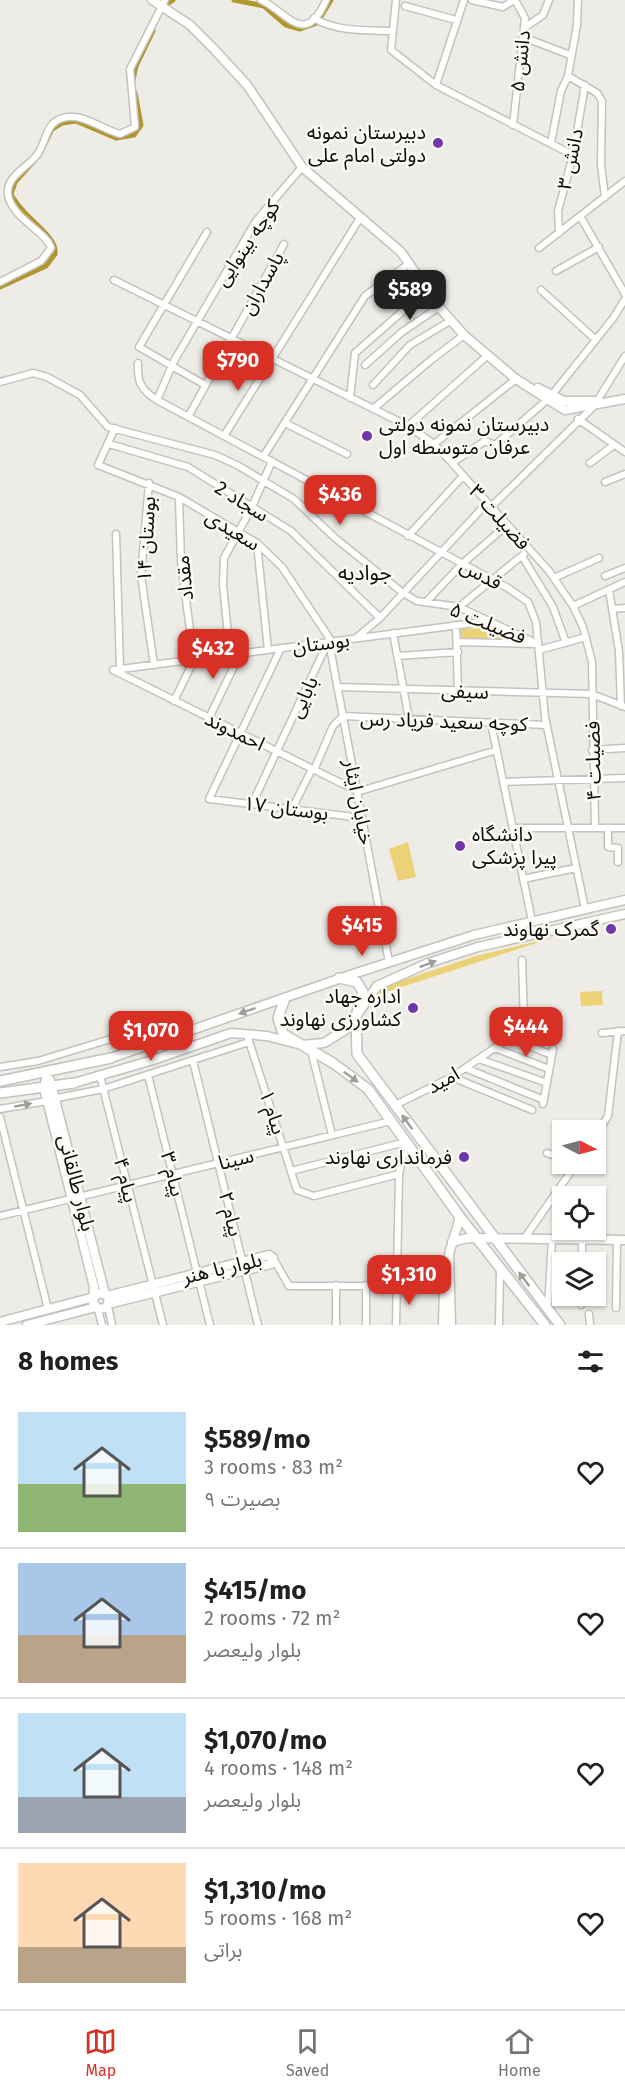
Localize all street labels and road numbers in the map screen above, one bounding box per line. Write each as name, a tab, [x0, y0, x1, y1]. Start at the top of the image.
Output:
street label: دانش ۵	[505, 29, 535, 93]
street label: دانش ۳	[552, 126, 588, 192]
street label: کوچه بینوایی	[209, 195, 286, 291]
street label: پاسداران	[235, 247, 290, 319]
street label: سجاد 2	[211, 475, 273, 527]
street label: فضیلت ۳	[464, 479, 536, 555]
street label: بوستان ۱۴	[132, 496, 160, 582]
street label: سعیدی	[201, 504, 265, 556]
street label: قدس	[456, 553, 506, 595]
street label: مقداد	[170, 554, 198, 602]
street label: فضیلت ۵	[446, 597, 530, 649]
street label: بوستان	[291, 628, 351, 658]
street label: بابایی	[283, 672, 323, 722]
street label: سیفی	[441, 678, 489, 704]
street label: احمدوند	[201, 706, 269, 756]
street label: کوچه سعید فریاد رس	[360, 706, 529, 737]
street label: فضیلت ۴	[580, 721, 606, 801]
street label: خیابان ایثار	[339, 756, 379, 847]
street label: بوستان ۱۷	[242, 791, 330, 825]
street label: امید	[423, 1061, 463, 1099]
street label: پیام ۱	[252, 1087, 291, 1138]
street label: بلوار طالقانی	[53, 1132, 101, 1234]
street label: سینا	[216, 1143, 256, 1175]
street label: پیام ۳	[153, 1149, 190, 1200]
street label: پیام ۴	[106, 1155, 143, 1206]
street label: پیام ۲	[211, 1189, 248, 1240]
street label: بلوار با هنر	[179, 1247, 264, 1289]

